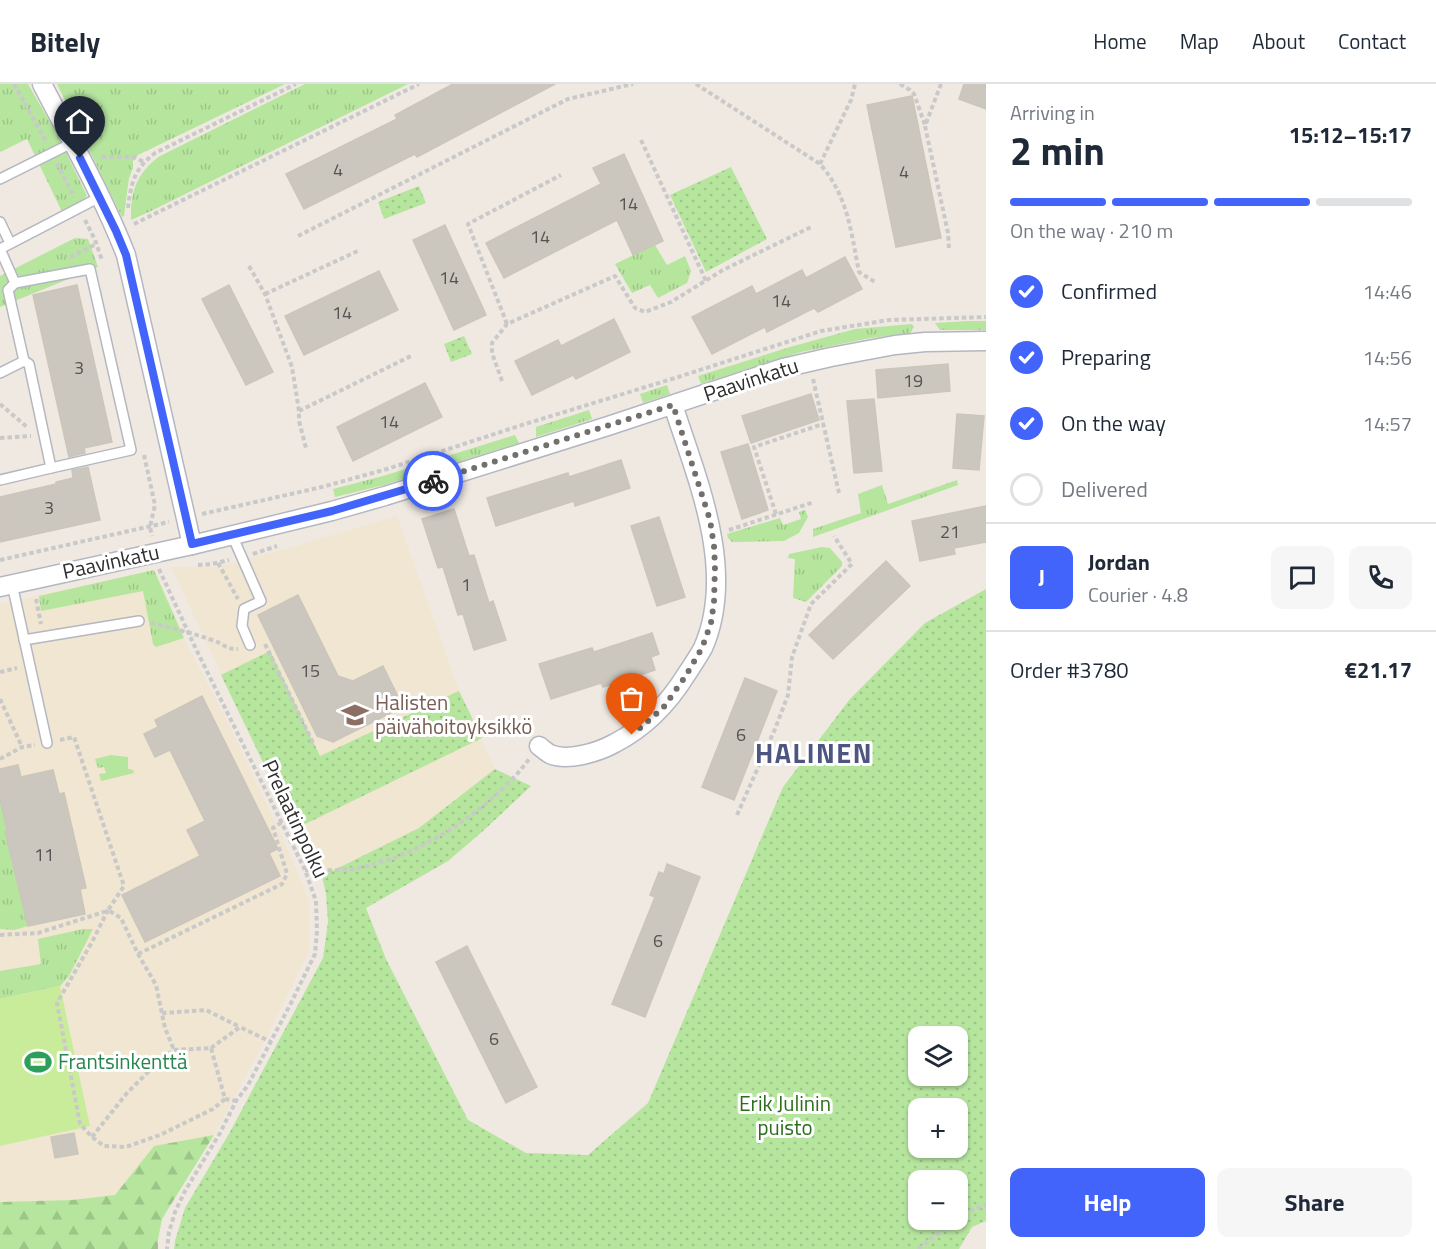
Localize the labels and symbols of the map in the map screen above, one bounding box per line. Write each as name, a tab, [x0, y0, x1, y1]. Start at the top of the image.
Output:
pin	[54, 96, 105, 158]
house number: 4	[333, 156, 343, 183]
house number: 4	[899, 158, 909, 185]
house number: 14	[618, 190, 638, 217]
house number: 14	[530, 223, 550, 250]
house number: 14	[439, 264, 459, 291]
house number: 14	[771, 287, 791, 314]
house number: 14	[332, 299, 352, 326]
street label: Paavinkatu	[699, 349, 802, 409]
house number: 3	[74, 354, 84, 381]
house number: 19	[903, 367, 923, 394]
house number: 14	[379, 408, 399, 435]
courier	[403, 451, 463, 511]
house number: 3	[44, 494, 54, 521]
house number: 21	[940, 518, 960, 545]
street label: Paavinkatu	[59, 535, 162, 587]
house number: 1	[461, 571, 471, 598]
house number: 15	[300, 657, 320, 684]
pin	[606, 673, 657, 735]
place label: Halisten päivähoitoyksikkö	[375, 686, 532, 742]
school or university icon: Halisten päivähoitoyksikkö	[340, 700, 370, 730]
house number: 6	[736, 721, 746, 748]
district label: HALINEN	[755, 732, 873, 773]
street label: Prelaatinpolku	[254, 754, 337, 883]
house number: 11	[34, 841, 54, 868]
house number: 6	[653, 927, 663, 954]
house number: 6	[489, 1025, 499, 1052]
place label: Frantsinkenttä	[58, 1045, 188, 1077]
sports icon: Frantsinkenttä	[23, 1047, 53, 1077]
park label: Erik Julinin puisto	[739, 1087, 831, 1143]

